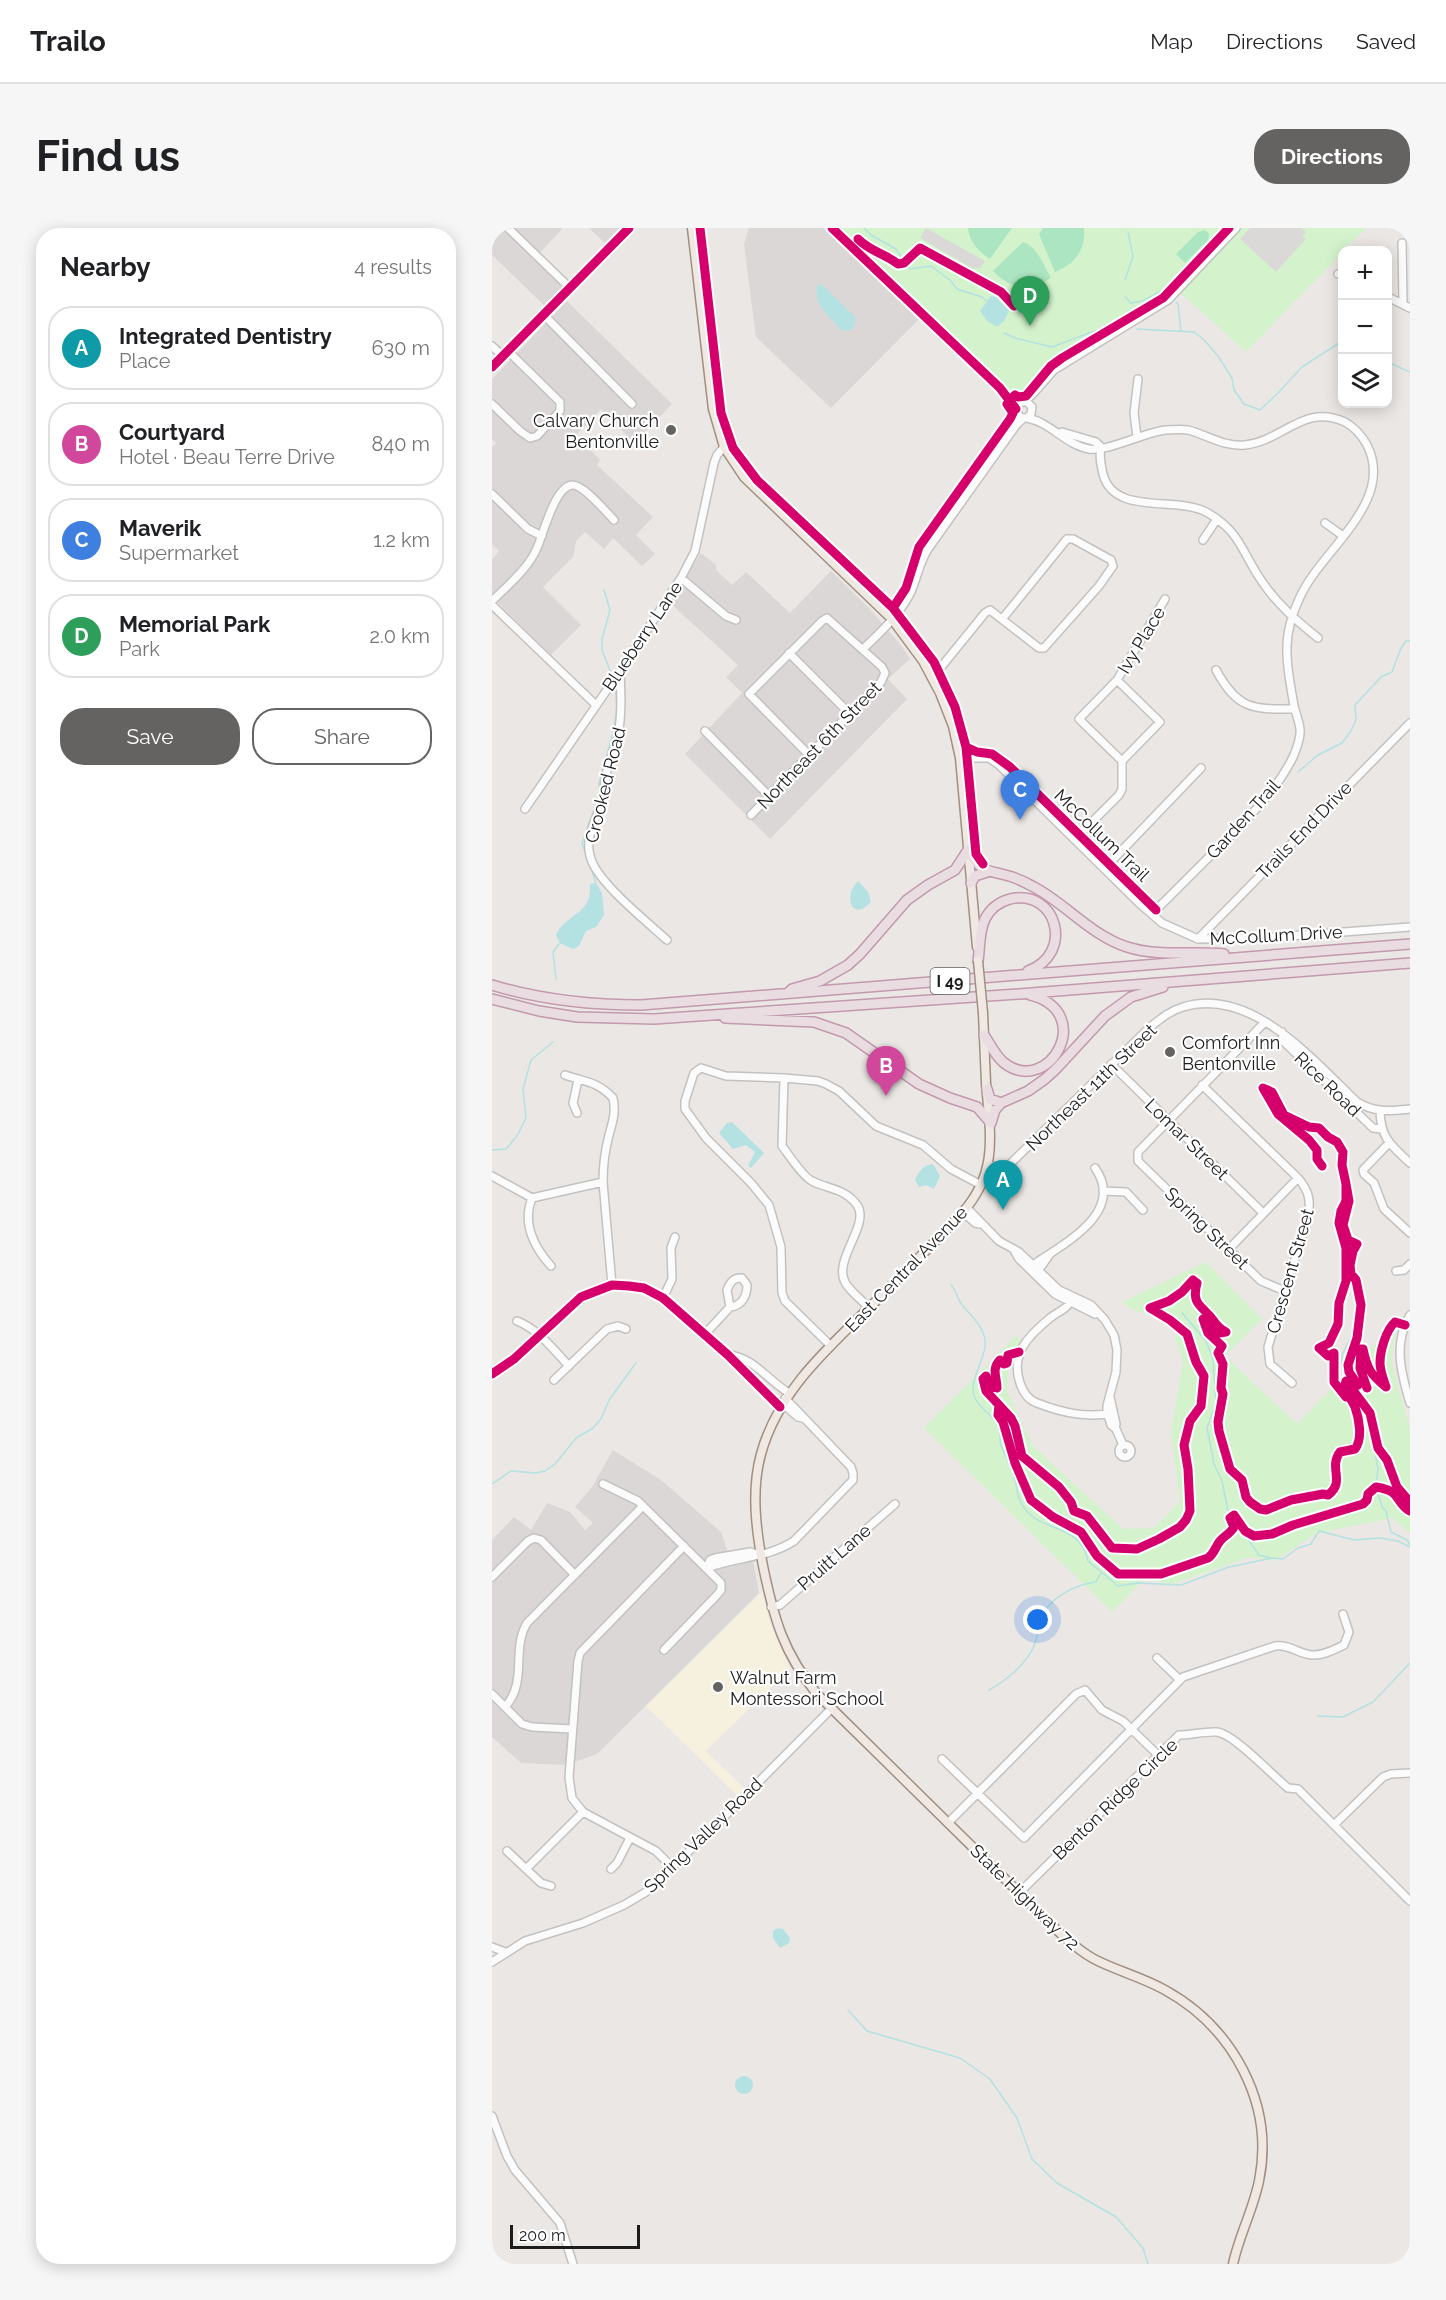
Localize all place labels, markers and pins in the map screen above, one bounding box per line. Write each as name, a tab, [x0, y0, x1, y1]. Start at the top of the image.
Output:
pin: D	[1010, 276, 1050, 326]
place label: Calvary Church Bentonville	[533, 410, 659, 452]
marker: Calvary Church Bentonville	[664, 423, 678, 437]
pin: C	[1000, 770, 1040, 820]
place label: Comfort Inn Bentonville	[1182, 1032, 1280, 1074]
marker: Comfort Inn Bentonville	[1163, 1045, 1177, 1059]
pin: B	[866, 1046, 906, 1096]
pin: A	[984, 1160, 1022, 1210]
place label: Walnut Farm Montessori School	[730, 1667, 884, 1709]
marker: Walnut Farm Montessori School	[711, 1680, 725, 1694]

